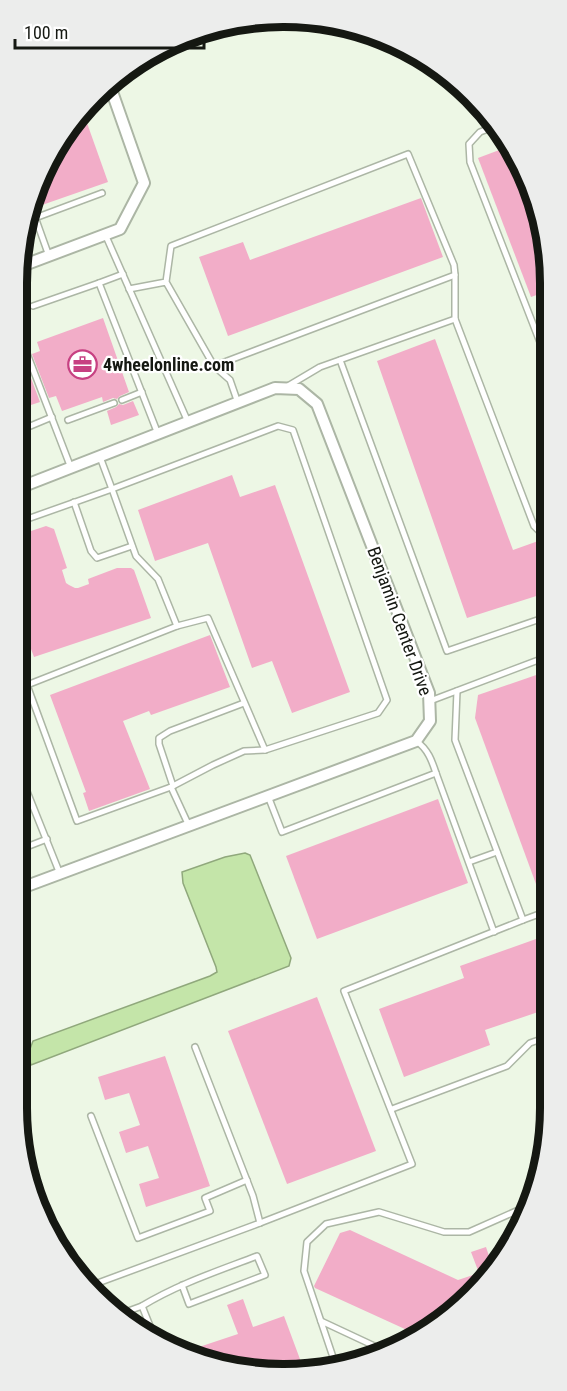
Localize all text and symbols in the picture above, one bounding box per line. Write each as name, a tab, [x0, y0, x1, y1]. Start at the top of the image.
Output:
scale bar	[15, 12, 204, 50]
text: 100 m	[24, 22, 68, 43]
office icon: 4wheelonline.com	[66, 348, 98, 380]
place label: 4wheelonline.com	[103, 354, 234, 375]
street label: Benjamin Center Drive	[363, 544, 437, 698]

